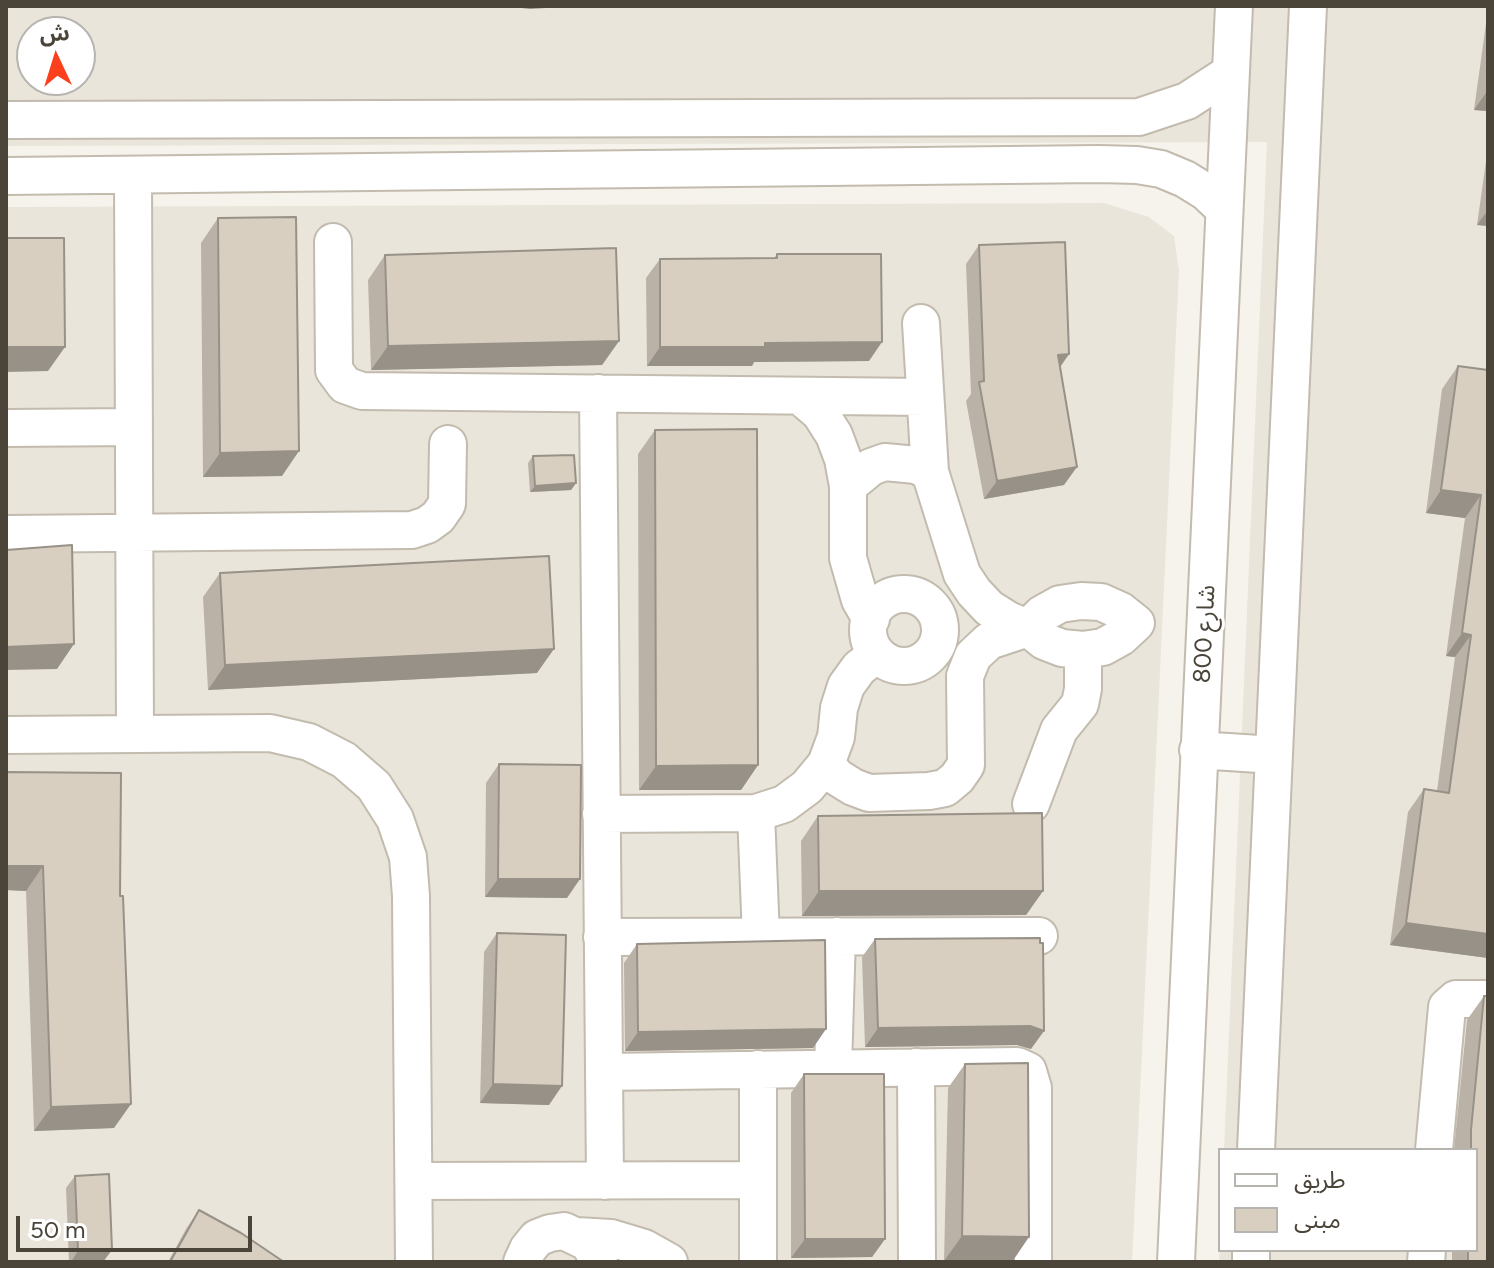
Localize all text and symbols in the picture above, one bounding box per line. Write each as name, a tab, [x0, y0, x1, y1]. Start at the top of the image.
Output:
north arrow	[16, 16, 96, 96]
text: ش	[38, 19, 70, 48]
street label: شارع 800	[1188, 584, 1222, 684]
legend	[1218, 1148, 1478, 1252]
text: طريق	[1294, 1165, 1346, 1194]
scale bar	[20, 1200, 256, 1250]
text: مبنى	[1294, 1205, 1341, 1234]
text: 50 m	[30, 1215, 86, 1244]

